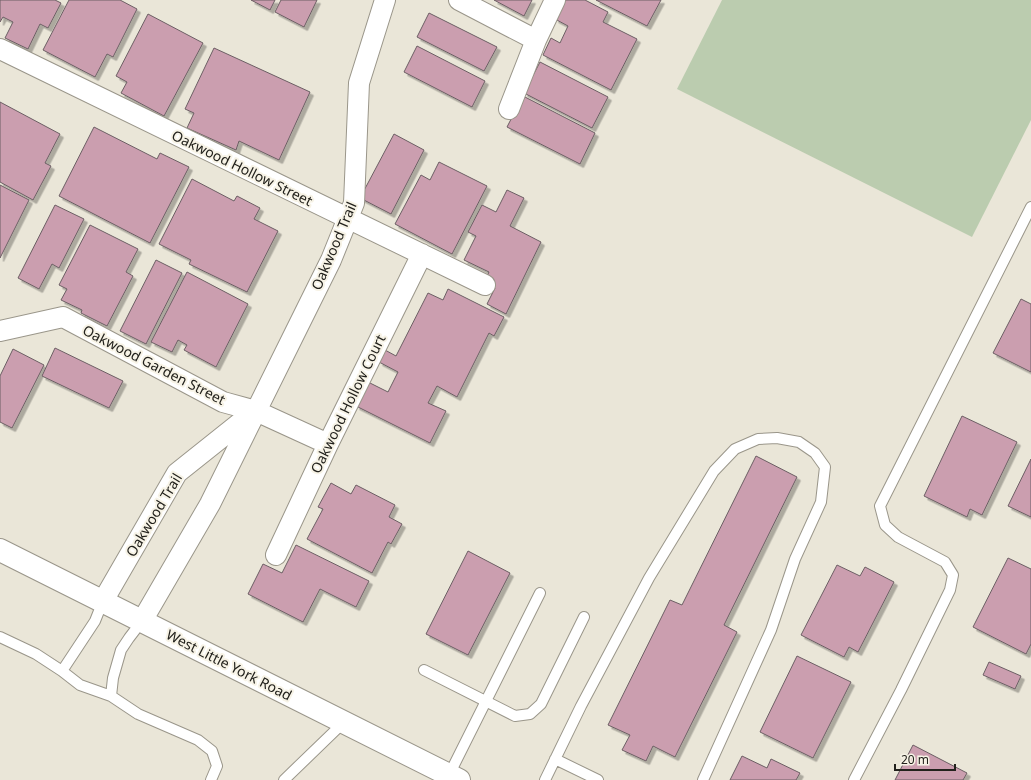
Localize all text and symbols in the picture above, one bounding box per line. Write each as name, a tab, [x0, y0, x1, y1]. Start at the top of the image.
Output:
street label: Oakwood Hollow Street	[169, 125, 316, 210]
street label: Oakwood Trail	[306, 199, 361, 293]
street label: Oakwood Garden Street	[80, 320, 229, 409]
street label: Oakwood Hollow Court	[306, 331, 389, 476]
street label: Oakwood Trail	[121, 470, 186, 560]
street label: West Little York Road	[163, 625, 295, 704]
scale bar	[895, 746, 955, 772]
text: 20 m	[901, 751, 929, 768]

